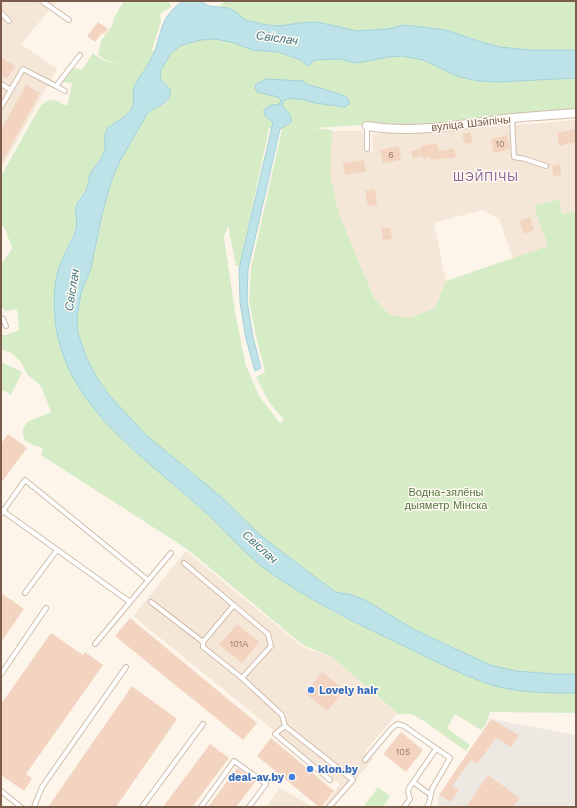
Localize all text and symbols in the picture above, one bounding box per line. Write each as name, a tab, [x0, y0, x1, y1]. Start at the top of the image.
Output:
water label: Свіслач	[255, 28, 299, 48]
street label: вуліца Шэйпічы	[431, 113, 511, 134]
house number: 10	[495, 139, 505, 149]
house number: 6	[388, 150, 394, 160]
district label: ШЭЙПІЧЫ	[453, 169, 519, 184]
water label: Свіслач	[62, 268, 82, 312]
park label: Водна-зялёны дыяметр Мінска	[405, 486, 488, 512]
water label: Свіслач	[240, 528, 280, 566]
house number: 101А	[230, 639, 248, 649]
place label: Lovely hair	[319, 684, 378, 697]
marker: Lovely hair	[306, 685, 316, 695]
house number: 105	[396, 747, 410, 757]
place label: klon.by	[318, 763, 359, 776]
marker: klon.by	[305, 764, 315, 774]
place label: deal-av.by	[228, 771, 285, 784]
marker: deal-av.by	[287, 772, 297, 782]

